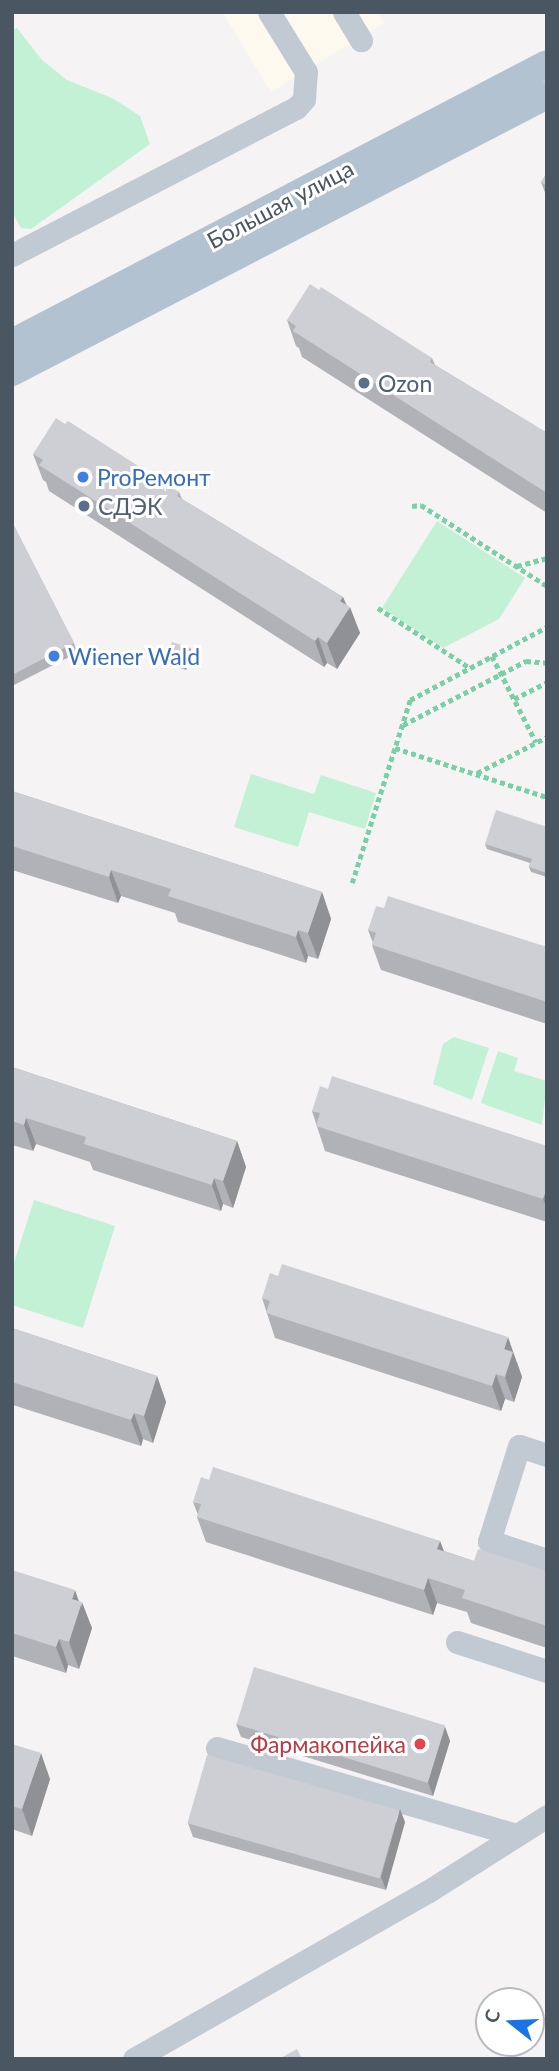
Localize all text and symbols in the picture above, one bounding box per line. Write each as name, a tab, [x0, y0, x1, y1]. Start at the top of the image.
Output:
street label: Большая улица	[202, 154, 358, 254]
place label: Ozon	[378, 369, 432, 397]
marker: Ozon	[356, 375, 372, 391]
place label: ProРемонт	[97, 463, 211, 491]
marker: ProРемонт	[75, 469, 91, 485]
place label: СДЭК	[98, 492, 162, 520]
marker: СДЭК	[76, 498, 92, 514]
place label: Wiener Wald	[68, 642, 201, 670]
marker: Wiener Wald	[46, 648, 62, 664]
place label: Фармакопейка	[250, 1730, 406, 1758]
marker: Фармакопейка	[412, 1736, 428, 1752]
north arrow	[475, 1987, 545, 2057]
text: С	[479, 2006, 504, 2026]

